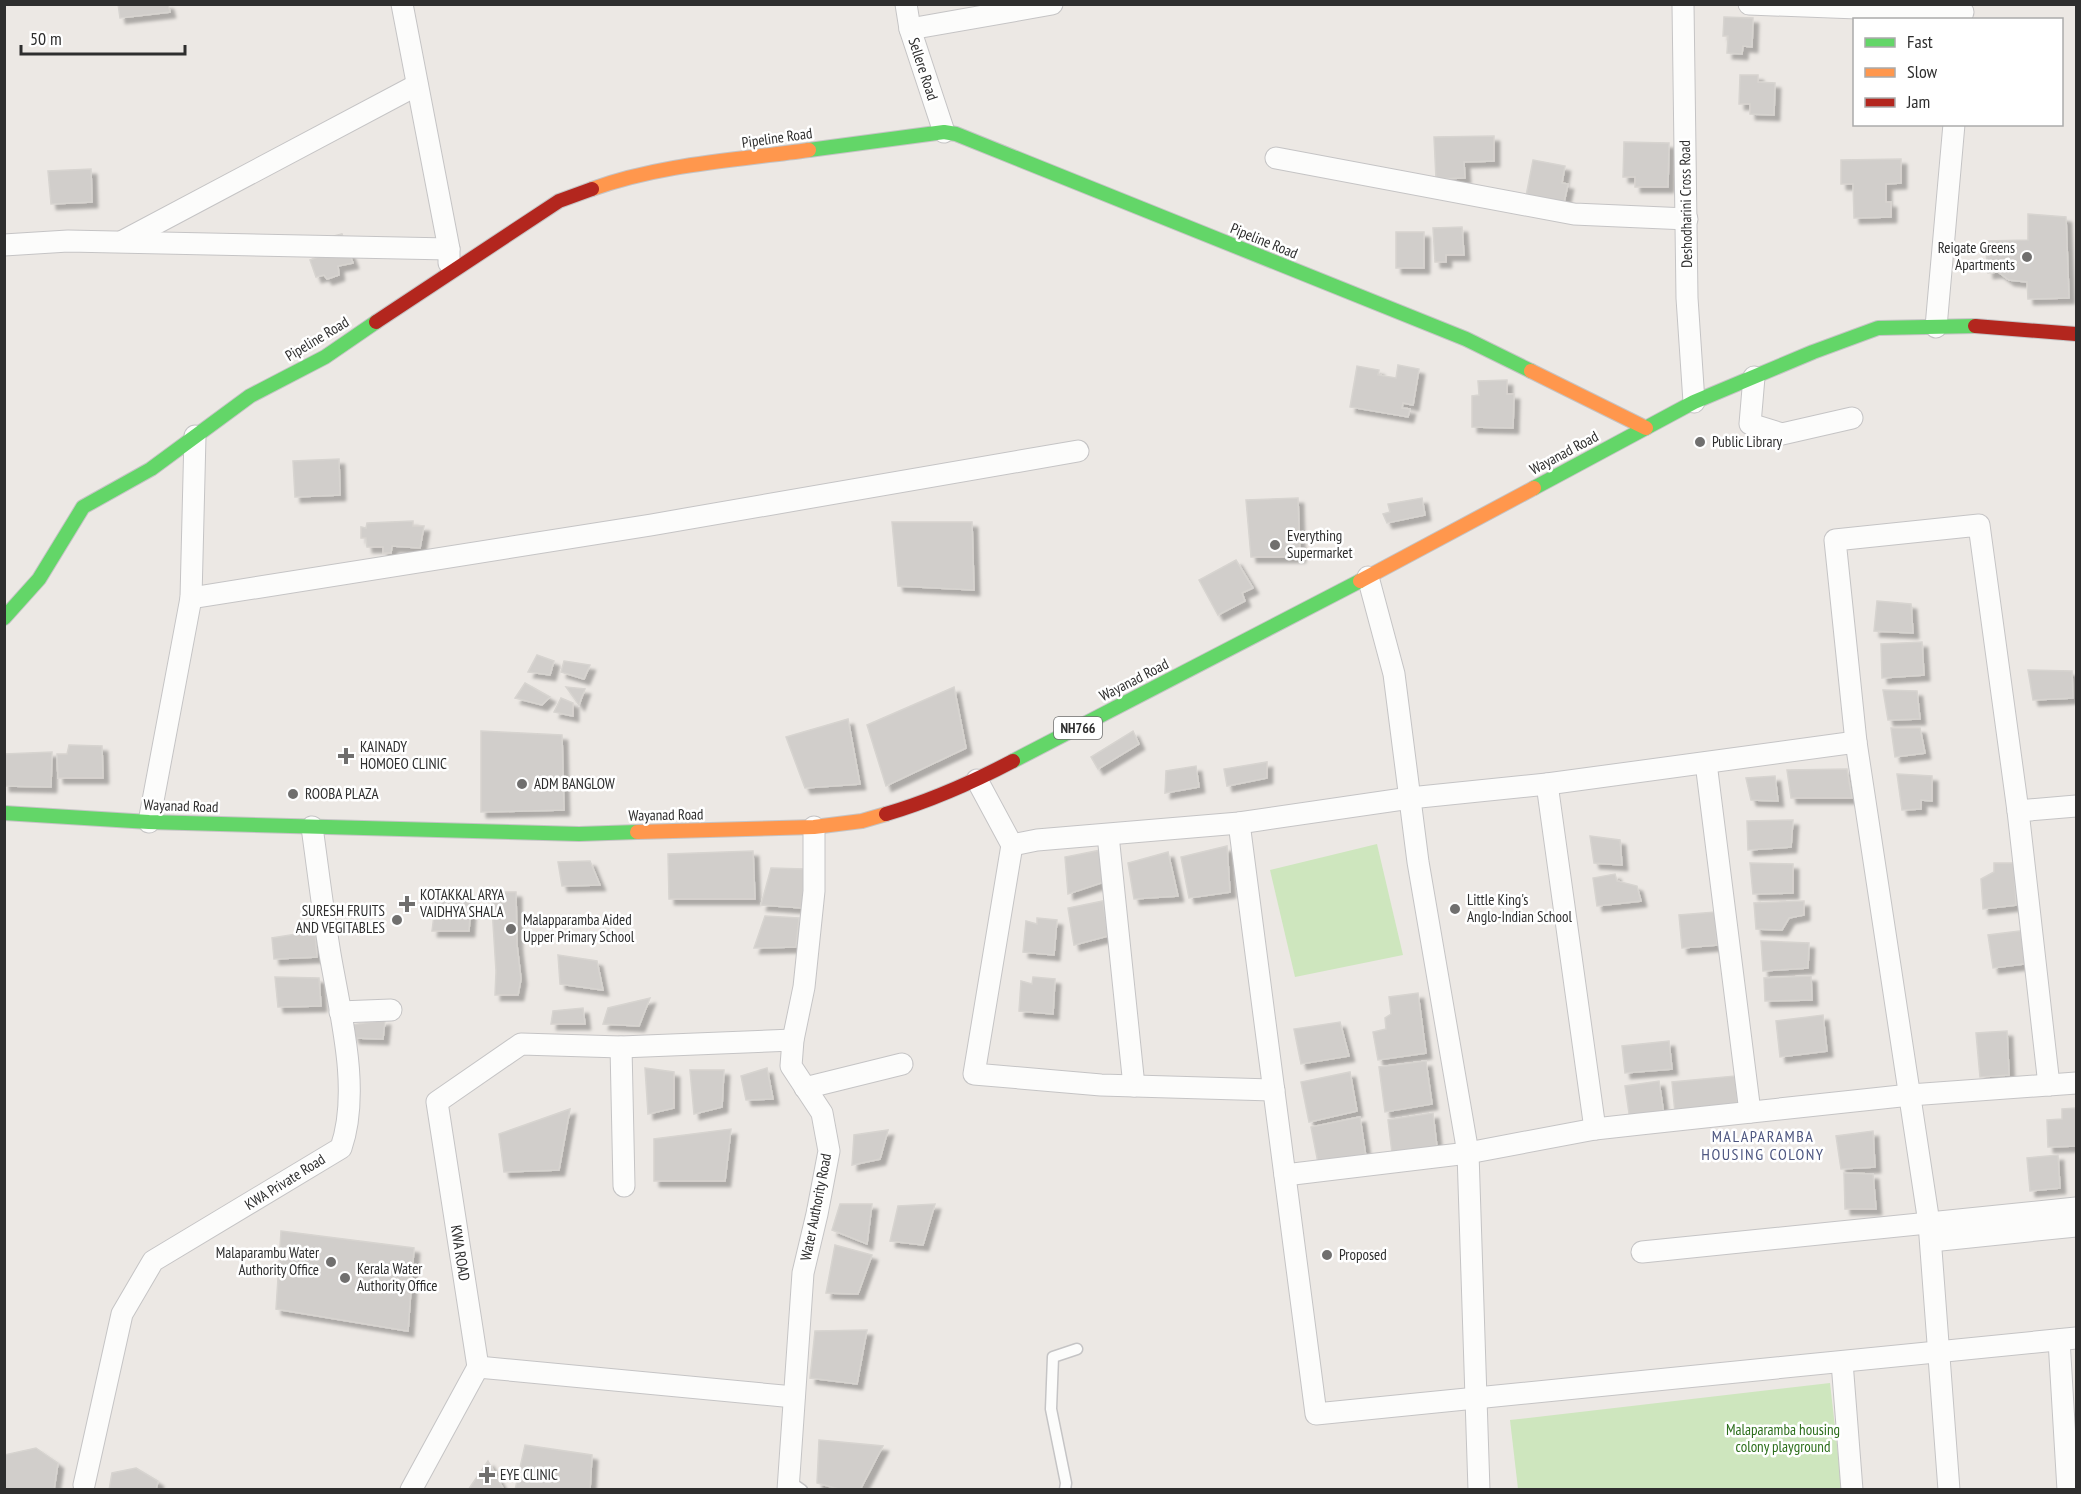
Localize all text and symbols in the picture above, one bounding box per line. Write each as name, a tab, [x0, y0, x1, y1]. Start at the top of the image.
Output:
scale bar	[21, 18, 184, 56]
legend	[1853, 18, 2063, 126]
text: 50 m	[30, 27, 62, 50]
text: Fast	[1907, 30, 1933, 53]
street label: Sellere Road	[904, 35, 943, 103]
text: Slow	[1907, 60, 1938, 83]
text: Jam	[1906, 90, 1930, 113]
street label: Pipeline Road	[740, 123, 813, 152]
street label: Deshodharini Cross Road	[1675, 140, 1696, 268]
street label: Pipeline Road	[1228, 218, 1301, 263]
place label: Reigate Greens Apartments	[1938, 238, 2015, 274]
marker: Reigate Greens Apartments	[2020, 250, 2034, 264]
street label: Pipeline Road	[281, 312, 352, 365]
street label: Wayanad Road	[1526, 427, 1601, 479]
place label: Public Library	[1712, 432, 1783, 451]
marker: Public Library	[1693, 435, 1707, 449]
place label: Everything Supermarket	[1287, 526, 1353, 562]
marker: Everything Supermarket	[1268, 538, 1282, 552]
street label: Wayanad Road	[1096, 654, 1172, 705]
road number: NH766	[1054, 717, 1102, 739]
place label: KAINADY HOMOEO CLINIC	[360, 737, 447, 773]
marker: KAINADY HOMOEO CLINIC	[337, 747, 355, 765]
place label: ADM BANGLOW	[534, 774, 615, 793]
marker: ADM BANGLOW	[515, 777, 529, 791]
place label: ROOBA PLAZA	[305, 784, 379, 803]
marker: ROOBA PLAZA	[286, 787, 300, 801]
street label: Wayanad Road	[143, 795, 219, 816]
street label: Wayanad Road	[628, 804, 704, 825]
place label: KOTAKKAL ARYA VAIDHYA SHALA	[419, 885, 505, 921]
place label: Little King's Anglo-Indian School	[1467, 890, 1572, 926]
marker: KOTAKKAL ARYA VAIDHYA SHALA	[398, 895, 416, 913]
place label: SURESH FRUITS AND VEGITABLES	[296, 901, 385, 937]
marker: Little King's Anglo-Indian School	[1448, 902, 1462, 916]
place label: Malapparamba Aided Upper Primary School	[523, 910, 635, 946]
marker: SURESH FRUITS AND VEGITABLES	[390, 913, 404, 927]
marker: Malapparamba Aided Upper Primary School	[504, 922, 518, 936]
district label: MALAPARAMBA HOUSING COLONY	[1701, 1126, 1825, 1164]
street label: KWA Private Road	[241, 1149, 328, 1214]
street label: Water Authority Road	[796, 1152, 835, 1262]
street label: KWA ROAD	[447, 1224, 474, 1282]
place label: Malaparambu Water Authority Office	[216, 1243, 320, 1279]
place label: Proposed	[1339, 1245, 1387, 1264]
marker: Proposed	[1320, 1248, 1334, 1262]
marker: Malaparambu Water Authority Office	[324, 1255, 338, 1269]
place label: Kerala Water Authority Office	[357, 1259, 438, 1295]
marker: Kerala Water Authority Office	[338, 1271, 352, 1285]
park label: Malaparamba housing colony playground	[1726, 1420, 1840, 1456]
place label: EYE CLINIC	[500, 1465, 558, 1484]
marker: EYE CLINIC	[478, 1466, 496, 1484]

